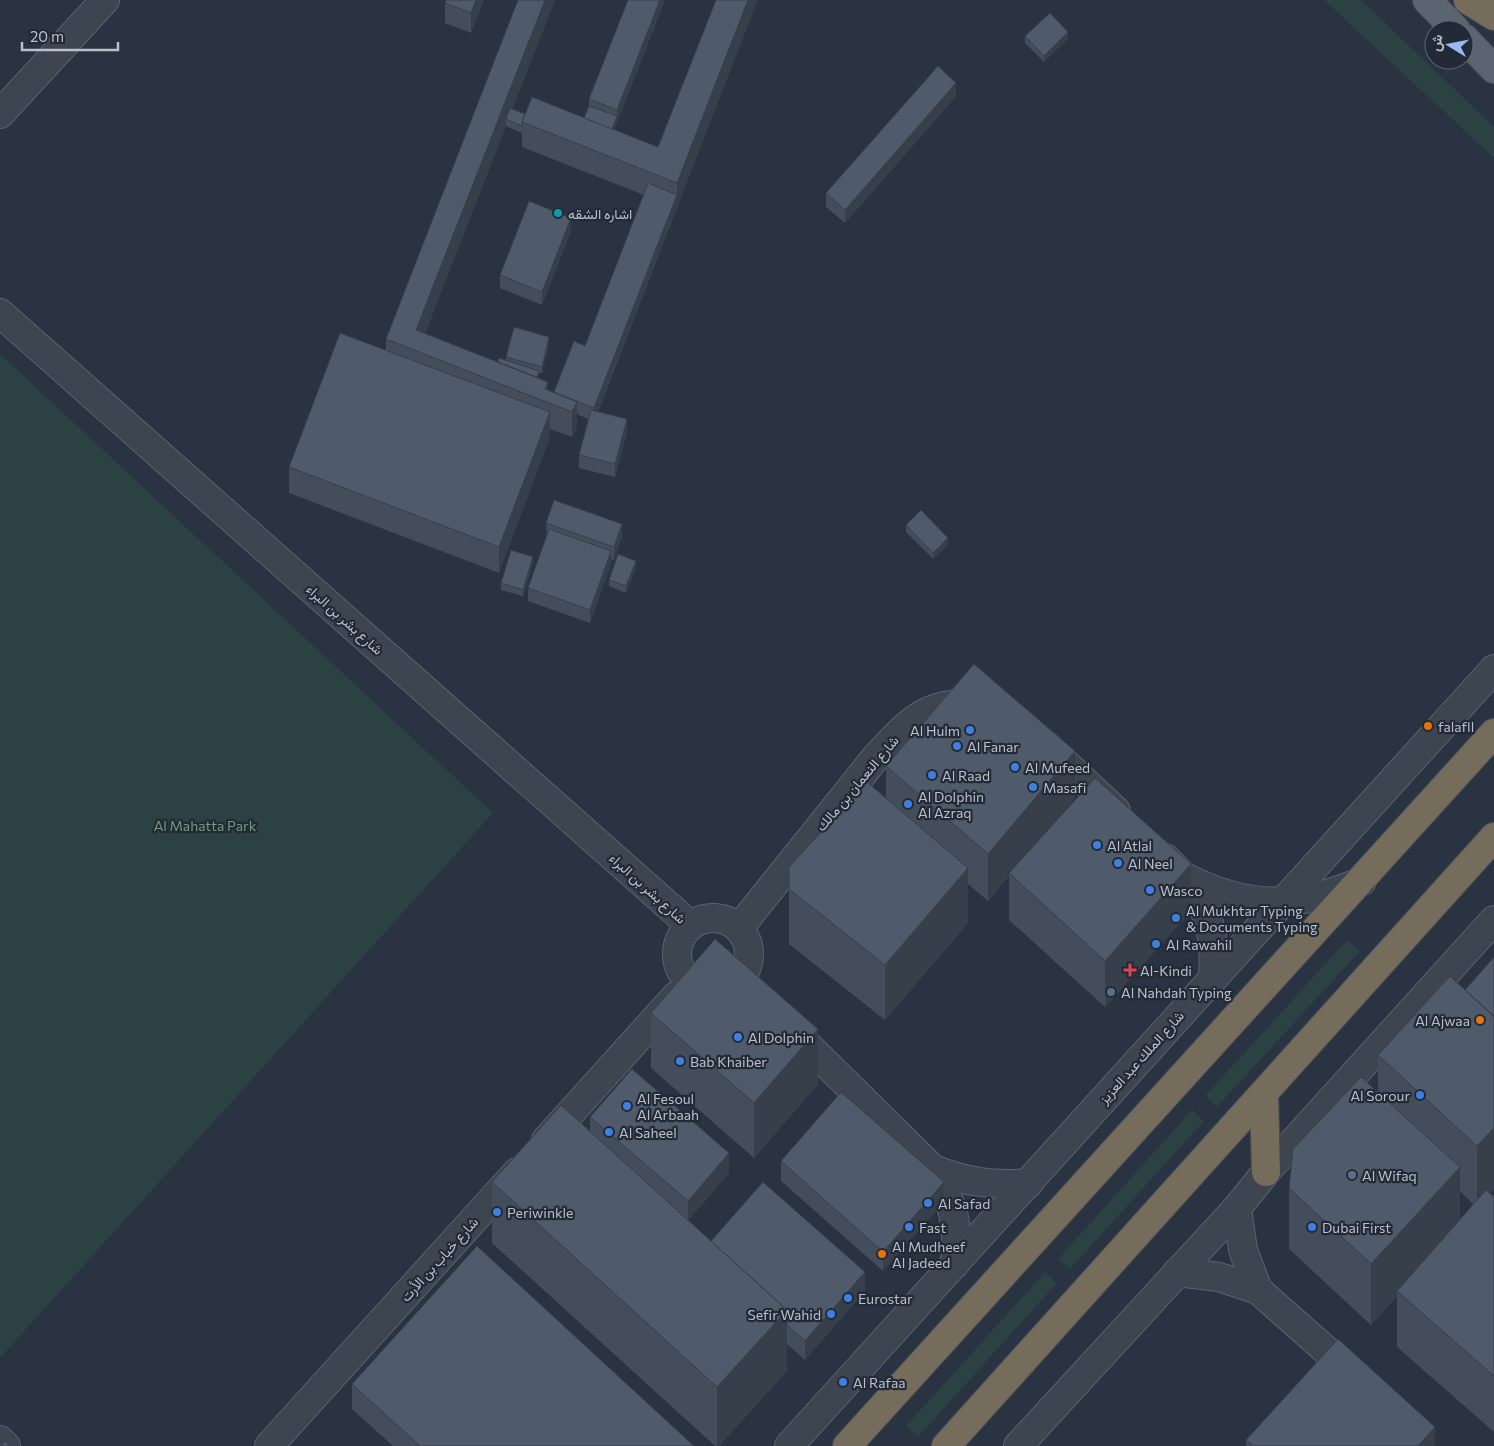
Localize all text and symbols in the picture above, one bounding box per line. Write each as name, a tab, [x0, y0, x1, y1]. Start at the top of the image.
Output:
scale bar	[22, 20, 119, 52]
north arrow	[1424, 20, 1474, 70]
text: 20 m	[30, 27, 64, 45]
text: ش	[1426, 33, 1447, 53]
place label: اشاره الشقه	[568, 205, 632, 223]
marker: اشاره الشقه	[552, 207, 564, 219]
street label: شارع بشر بن البراء	[301, 580, 387, 660]
place label: falafll	[1438, 718, 1474, 735]
marker: falafll	[1422, 720, 1434, 732]
place label: Al Hulm	[910, 722, 960, 739]
marker: Al Hulm	[964, 724, 976, 736]
street label: شارع النعمان بن مالك	[812, 732, 904, 836]
place label: Al Fanar	[967, 738, 1019, 755]
marker: Al Fanar	[951, 740, 963, 752]
place label: Al Mufeed	[1025, 759, 1090, 776]
marker: Al Mufeed	[1009, 761, 1021, 773]
place label: Al Raad	[942, 767, 990, 784]
marker: Al Raad	[926, 769, 938, 781]
place label: Masafi	[1043, 779, 1086, 796]
marker: Masafi	[1027, 781, 1039, 793]
place label: Al Dolphin Al Azraq	[918, 788, 984, 821]
marker: Al Dolphin Al Azraq	[902, 798, 914, 810]
park label: Al Mahatta Park	[154, 817, 257, 834]
place label: Al Atlal	[1107, 837, 1152, 854]
marker: Al Atlal	[1091, 839, 1103, 851]
street label: شارع بشر بن البراء	[604, 849, 690, 929]
place label: Al Neel	[1128, 855, 1173, 872]
marker: Al Neel	[1112, 857, 1124, 869]
place label: Wasco	[1160, 882, 1203, 899]
marker: Wasco	[1144, 884, 1156, 896]
place label: Al Mukhtar Typing & Documents Typing	[1186, 902, 1318, 935]
marker: Al Mukhtar Typing & Documents Typing	[1170, 912, 1182, 924]
place label: Al Rawahil	[1166, 936, 1232, 953]
marker: Al Rawahil	[1150, 938, 1162, 950]
place label: Al-Kindi	[1140, 962, 1192, 979]
marker: Al-Kindi	[1124, 964, 1136, 976]
place label: Al Nahdah Typing	[1121, 984, 1232, 1001]
marker: Al Nahdah Typing	[1105, 986, 1117, 998]
street label: شارع الملك عبد العزيز	[1094, 1007, 1189, 1110]
place label: Al Ajwaa	[1415, 1012, 1470, 1029]
marker: Al Ajwaa	[1474, 1014, 1486, 1026]
place label: Al Dolphin	[748, 1029, 814, 1046]
marker: Al Dolphin	[732, 1031, 744, 1043]
place label: Bab Khaiber	[690, 1053, 767, 1070]
marker: Bab Khaiber	[674, 1055, 686, 1067]
place label: Al Sorour	[1350, 1087, 1410, 1104]
marker: Al Sorour	[1414, 1089, 1426, 1101]
place label: Al Fesoul Al Arbaah	[637, 1090, 699, 1123]
marker: Al Fesoul Al Arbaah	[621, 1100, 633, 1112]
place label: Al Saheel	[619, 1124, 677, 1141]
marker: Al Saheel	[603, 1126, 615, 1138]
place label: Al Wifaq	[1362, 1167, 1417, 1184]
marker: Al Wifaq	[1346, 1169, 1358, 1181]
place label: Al Safad	[938, 1195, 990, 1212]
marker: Al Safad	[922, 1197, 934, 1209]
place label: Periwinkle	[507, 1204, 573, 1221]
marker: Periwinkle	[491, 1206, 503, 1218]
street label: شارع خباب بن الأرت	[397, 1213, 484, 1307]
place label: Fast	[919, 1219, 946, 1236]
place label: Dubai First	[1322, 1219, 1391, 1236]
marker: Fast	[903, 1221, 915, 1233]
marker: Dubai First	[1306, 1221, 1318, 1233]
place label: Al Mudheef Al Jadeed	[892, 1238, 966, 1271]
marker: Al Mudheef Al Jadeed	[876, 1248, 888, 1260]
place label: Eurostar	[858, 1290, 913, 1307]
marker: Eurostar	[842, 1292, 854, 1304]
place label: Sefir Wahid	[748, 1306, 821, 1323]
marker: Sefir Wahid	[825, 1308, 837, 1320]
place label: Al Rafaa	[853, 1374, 906, 1391]
marker: Al Rafaa	[837, 1376, 849, 1388]

